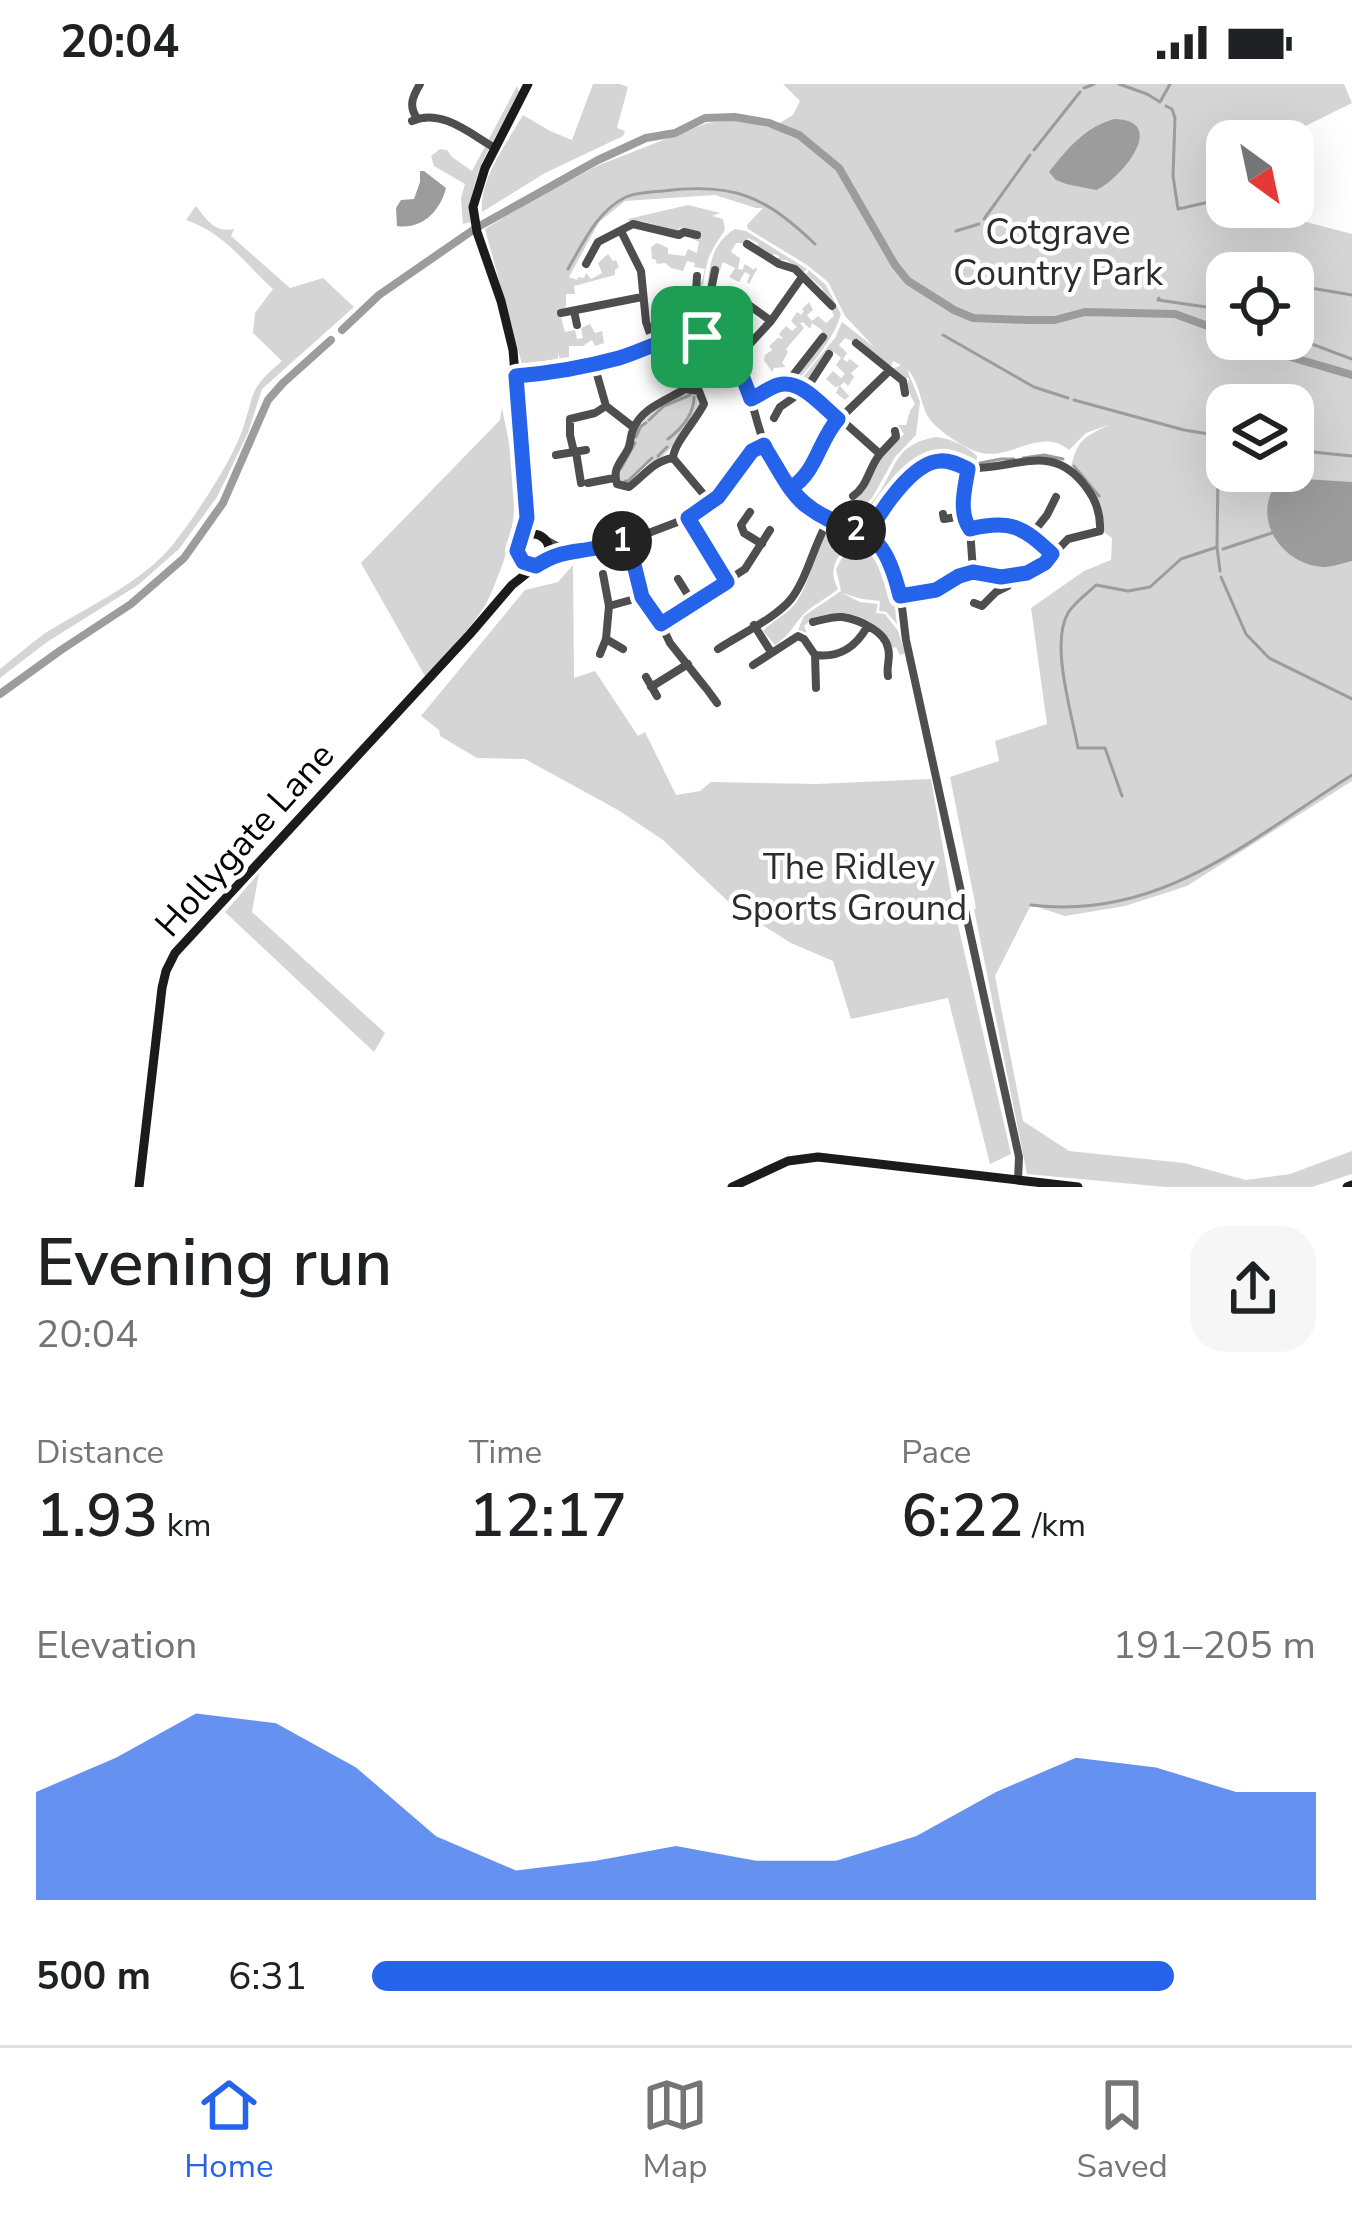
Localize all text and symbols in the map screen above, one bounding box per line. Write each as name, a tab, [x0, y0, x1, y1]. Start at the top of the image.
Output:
text: 20:04	[60, 12, 179, 73]
north arrow	[1206, 120, 1314, 228]
map controls	[1206, 120, 1314, 492]
park label: Cotgrave Country Park	[953, 208, 1164, 298]
button: locate	[1206, 252, 1314, 360]
pin	[651, 286, 753, 388]
icon: arrive	[669, 304, 735, 370]
button: layers	[1206, 384, 1314, 492]
pin: 2	[826, 500, 886, 560]
text: 2	[846, 507, 866, 552]
pin: 1	[592, 511, 652, 571]
text: 1	[612, 518, 632, 563]
street label: Hollygate Lane	[145, 732, 345, 948]
park label: The Ridley Sports Ground	[731, 843, 967, 933]
text: Evening run	[36, 1218, 392, 1308]
button: share	[1190, 1226, 1316, 1352]
text: 20:04	[36, 1308, 139, 1361]
text: Distance	[36, 1430, 164, 1475]
text: Time	[469, 1430, 542, 1475]
text: Pace	[901, 1430, 971, 1475]
text: 1.93	[36, 1475, 158, 1557]
text: 12:17	[469, 1475, 627, 1557]
text: 6:22	[901, 1475, 1024, 1557]
text: km	[158, 1503, 211, 1548]
text: /km	[1024, 1503, 1086, 1548]
text: Elevation	[36, 1619, 197, 1672]
text: 191–205 m	[1113, 1619, 1316, 1672]
text: 500 m	[36, 1950, 151, 2003]
text: 6:31	[228, 1950, 307, 2003]
tab: Home	[184, 2072, 274, 2189]
tab: Map	[642, 2072, 708, 2189]
tab: Saved	[1077, 2072, 1168, 2189]

